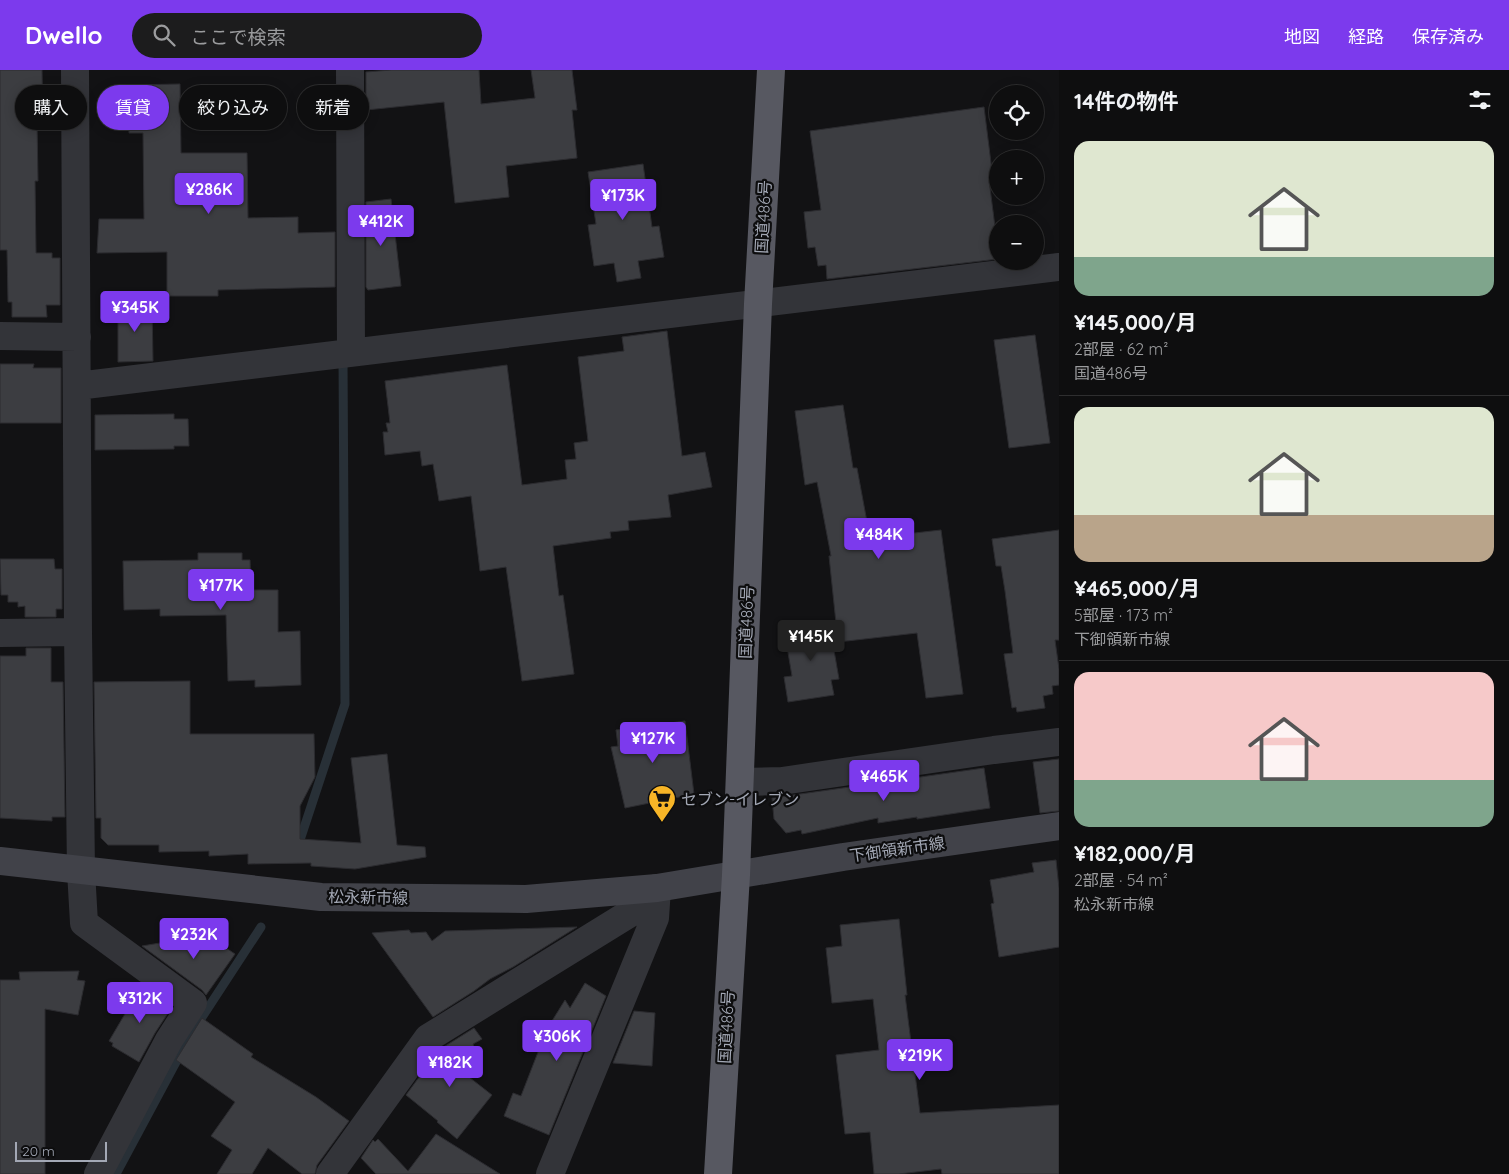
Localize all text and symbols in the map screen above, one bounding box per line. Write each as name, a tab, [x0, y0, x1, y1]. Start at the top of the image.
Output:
search box	[132, 13, 482, 58]
text: Dwello	[25, 20, 102, 50]
icon: search	[150, 21, 178, 49]
text: ここで検索	[190, 25, 285, 49]
text: 地図	[1284, 25, 1320, 48]
text: 経路	[1348, 25, 1384, 48]
text: 保存済み	[1412, 25, 1484, 48]
chip: 購入	[15, 85, 87, 130]
chip: 賃貸	[97, 85, 169, 130]
chip: 絞り込み	[179, 85, 287, 130]
chip: 新着	[297, 85, 369, 130]
map controls	[989, 85, 1044, 270]
button: locate	[989, 85, 1044, 140]
icon: filters	[1466, 86, 1494, 114]
text: 14件の物件	[1074, 88, 1179, 114]
button: +	[989, 150, 1044, 205]
pin: ¥286K	[174, 172, 244, 215]
icon: home	[1239, 174, 1329, 264]
pin: ¥173K	[588, 178, 658, 221]
text: ¥286K	[186, 179, 232, 199]
street label: 国道486号	[751, 180, 775, 254]
text: ¥173K	[601, 185, 645, 205]
pin: ¥412K	[346, 204, 416, 247]
text: ¥412K	[359, 211, 403, 231]
button: −	[989, 215, 1044, 270]
pin: ¥345K	[100, 290, 170, 333]
text: ¥345K	[111, 297, 159, 317]
text: ¥145,000/月	[1074, 309, 1197, 335]
text: 2部屋 · 62 m²	[1074, 339, 1168, 359]
text: 国道486号	[1074, 363, 1148, 383]
icon: home	[1239, 439, 1329, 529]
pin: ¥484K	[844, 518, 914, 560]
text: ¥484K	[855, 524, 903, 544]
pin: ¥177K	[186, 568, 256, 611]
text: ¥177K	[199, 575, 243, 595]
text: ¥465,000/月	[1074, 575, 1200, 601]
street label: 国道486号	[735, 585, 757, 659]
text: 5部屋 · 173 m²	[1074, 605, 1173, 625]
pin: ¥145K	[776, 620, 846, 662]
text: ¥145K	[789, 626, 833, 646]
text: 下御領新市線	[1074, 629, 1170, 649]
icon: home	[1239, 704, 1329, 794]
pin: ¥127K	[618, 722, 688, 764]
text: ¥127K	[631, 728, 675, 748]
pin: ¥465K	[849, 760, 919, 802]
text: ¥465K	[860, 766, 908, 786]
supermarket icon: セブン-イレブン	[647, 784, 677, 823]
place label: セブン-イレブン	[681, 789, 799, 809]
street label: 下御領新市線	[848, 832, 946, 866]
text: ¥182,000/月	[1074, 840, 1196, 866]
text: 2部屋 · 54 m²	[1074, 870, 1168, 890]
street label: 松永新市線	[328, 886, 408, 908]
text: 松永新市線	[1074, 894, 1154, 914]
pin: ¥232K	[159, 918, 229, 960]
text: ¥232K	[171, 924, 217, 944]
pin: ¥312K	[105, 982, 175, 1024]
text: ¥312K	[118, 988, 162, 1008]
street label: 国道486号	[714, 990, 738, 1064]
pin: ¥306K	[522, 1020, 592, 1062]
text: ¥306K	[533, 1026, 581, 1046]
pin: ¥219K	[885, 1038, 955, 1081]
text: ¥219K	[898, 1045, 942, 1065]
pin: ¥182K	[415, 1046, 485, 1088]
text: ¥182K	[428, 1052, 472, 1072]
scale bar	[15, 1139, 108, 1162]
text: 20 m	[22, 1142, 55, 1160]

